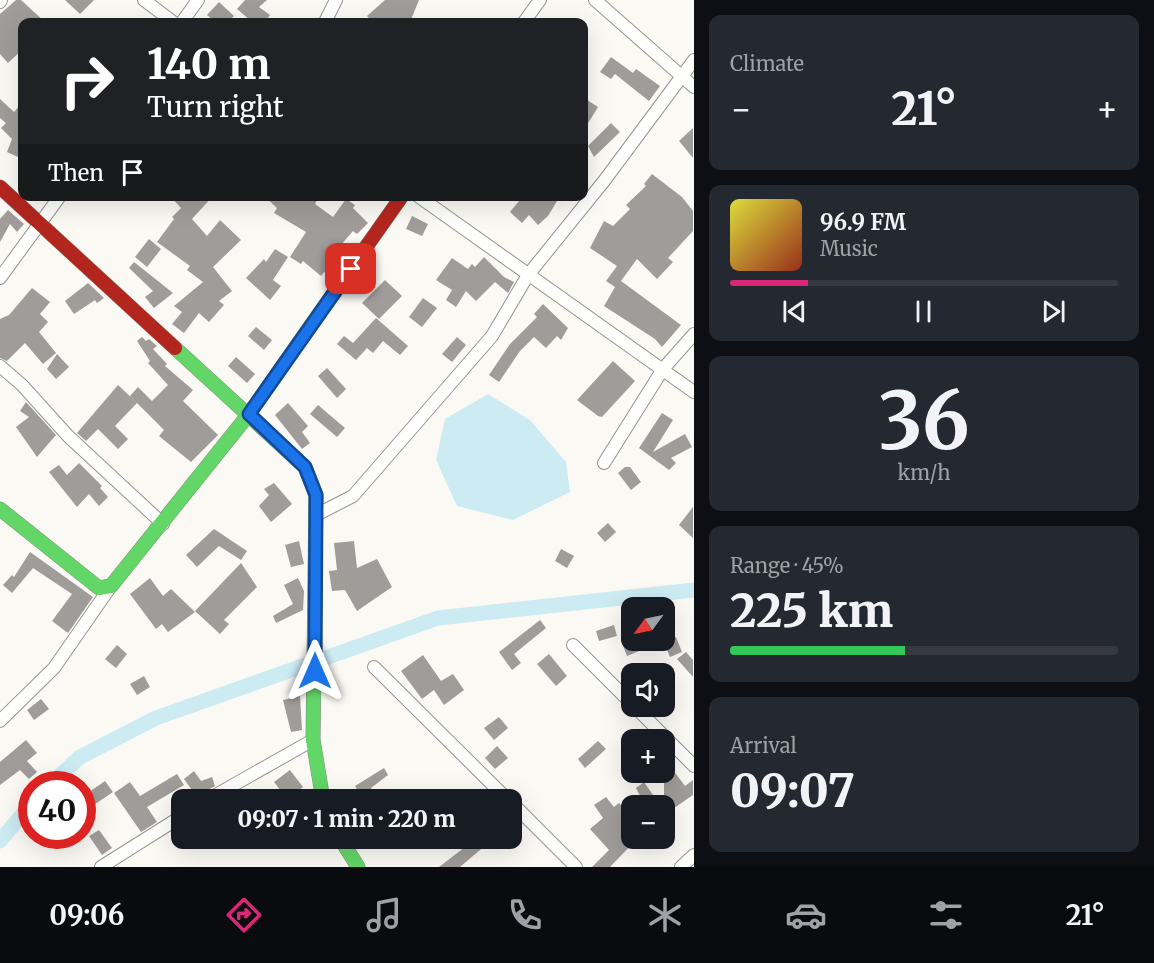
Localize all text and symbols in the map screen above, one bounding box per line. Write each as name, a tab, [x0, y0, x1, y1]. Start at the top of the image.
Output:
text: 140 m	[147, 38, 270, 90]
icon: right	[48, 42, 126, 120]
text: Climate	[730, 51, 804, 76]
text: 21°	[891, 81, 957, 137]
text: −	[730, 89, 752, 130]
text: +	[1096, 89, 1118, 130]
text: Turn right	[147, 90, 284, 124]
icon: arrive	[116, 156, 149, 189]
text: Then	[48, 159, 104, 187]
text: 96.9 FM	[820, 208, 906, 236]
text: Music	[820, 236, 878, 261]
pin	[325, 243, 376, 294]
icon: arrive	[334, 252, 367, 285]
icon: previous	[778, 295, 811, 328]
icon: pause	[907, 295, 940, 328]
icon: next	[1037, 295, 1070, 328]
text: 36	[878, 372, 970, 470]
text: km/h	[898, 460, 950, 485]
text: Range · 45%	[730, 553, 844, 578]
text: 225 km	[730, 583, 893, 639]
north arrow	[621, 597, 675, 651]
map controls	[621, 597, 675, 849]
position arrow	[283, 639, 347, 703]
button: sound	[621, 663, 675, 717]
button: +	[621, 729, 675, 783]
text: Arrival	[730, 733, 797, 758]
text: 09:07	[730, 763, 855, 819]
speed limit sign: 40	[18, 771, 96, 849]
button: −	[621, 795, 675, 849]
text: 09:07 · 1 min · 220 m	[238, 805, 455, 833]
icon: directions	[223, 894, 265, 936]
icon: music	[363, 894, 405, 936]
icon: phone	[504, 894, 546, 936]
icon: climate	[644, 894, 686, 936]
icon: car	[785, 894, 827, 936]
icon: filters	[925, 894, 967, 936]
text: 09:06	[49, 898, 124, 932]
text: 21°	[1066, 898, 1105, 932]

